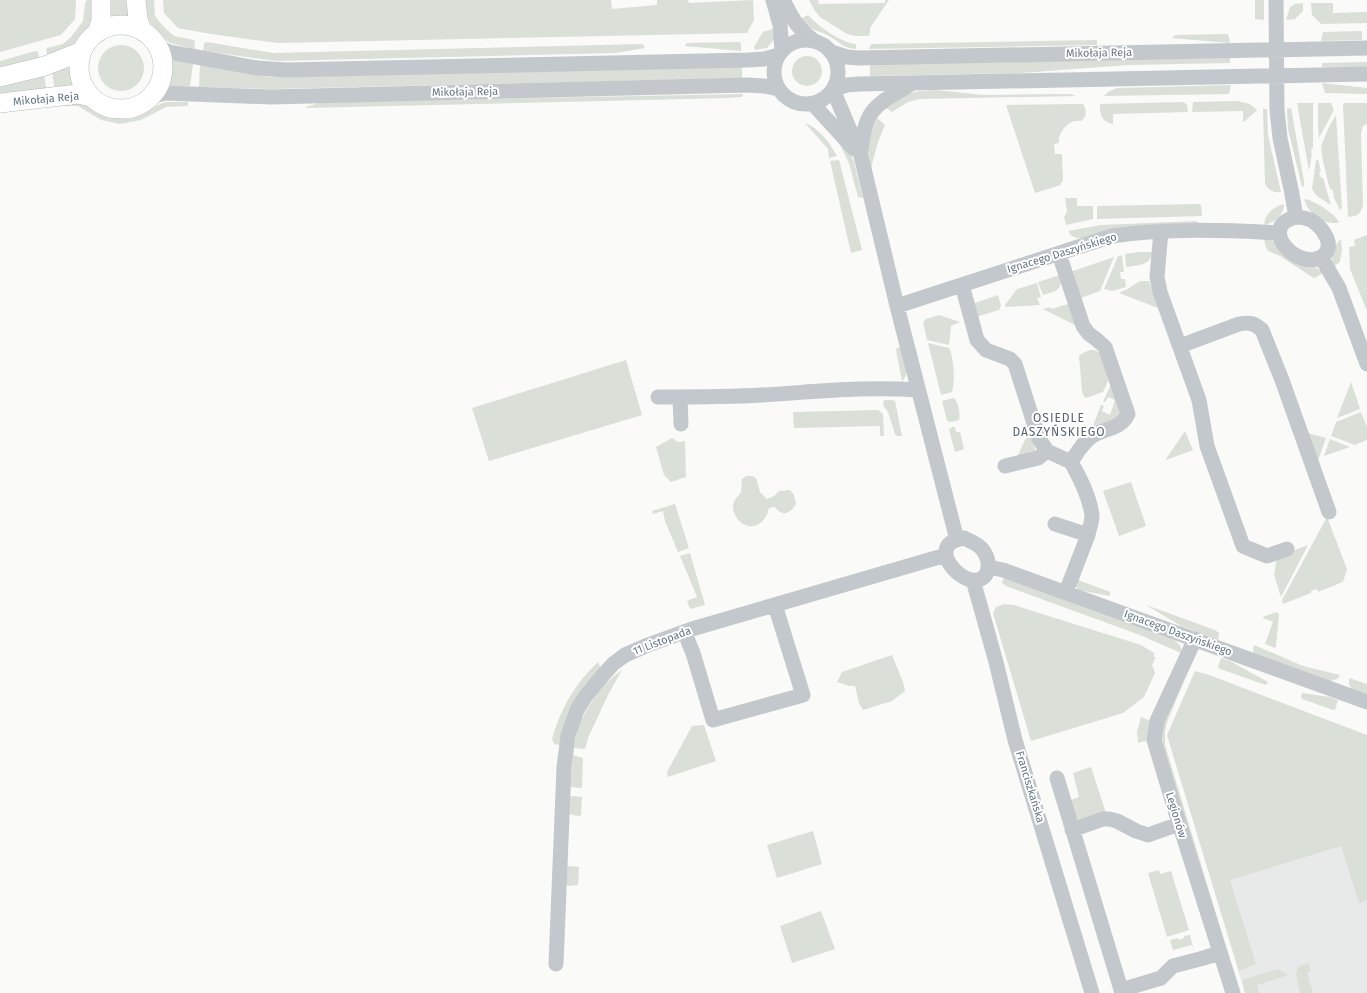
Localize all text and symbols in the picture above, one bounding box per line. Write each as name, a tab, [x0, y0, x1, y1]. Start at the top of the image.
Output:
street label: Mikołaja Reja	[1066, 46, 1132, 60]
street label: Mikołaja Reja	[432, 85, 498, 99]
street label: Mikołaja Reja	[12, 90, 80, 108]
street label: Ignacego Daszyńskiego	[1006, 230, 1118, 276]
district label: OSIEDLE DASZYŃSKIEGO	[1012, 411, 1106, 439]
street label: Ignacego Daszyńskiego	[1122, 607, 1234, 659]
street label: 11 Listopada	[631, 624, 693, 658]
street label: Franciszkańska	[1013, 750, 1047, 824]
street label: Legionów	[1163, 791, 1189, 840]

